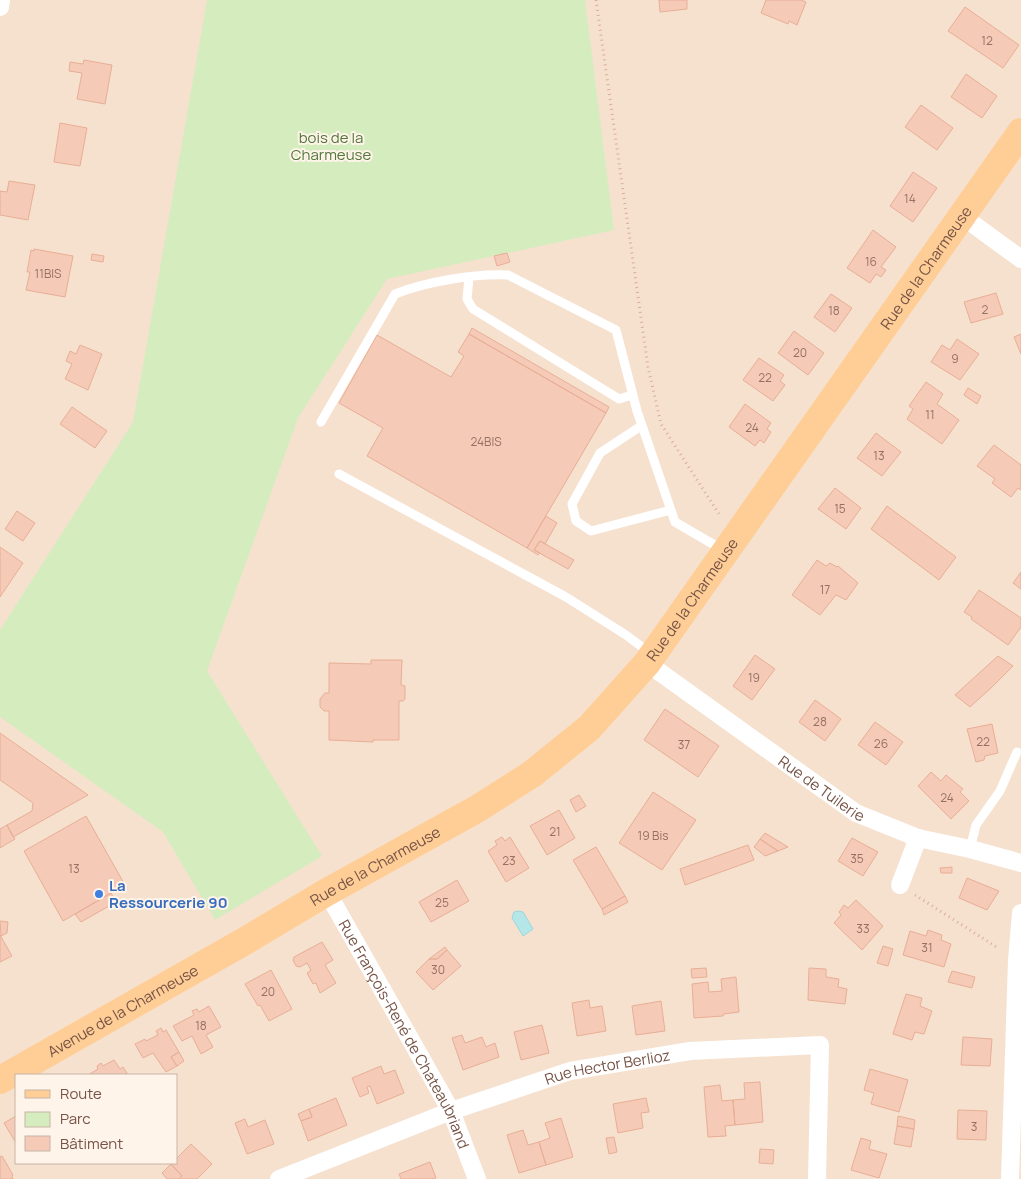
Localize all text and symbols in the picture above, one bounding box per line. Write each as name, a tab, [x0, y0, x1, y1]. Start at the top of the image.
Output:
house number: 12	[981, 32, 993, 49]
park label: bois de la Charmeuse	[291, 127, 371, 165]
house number: 14	[904, 190, 916, 207]
street label: Rue de la Charmeuse	[875, 201, 976, 333]
house number: 16	[865, 253, 877, 270]
house number: 11BIS	[35, 265, 61, 282]
house number: 2	[982, 301, 989, 318]
house number: 18	[828, 302, 840, 319]
house number: 20	[793, 344, 807, 361]
house number: 9	[951, 350, 959, 367]
house number: 22	[758, 369, 772, 386]
house number: 11	[925, 406, 935, 423]
house number: 24	[745, 419, 759, 436]
house number: 24BIS	[470, 433, 502, 450]
house number: 13	[873, 447, 885, 464]
house number: 15	[834, 500, 846, 517]
street label: Rue de la Charmeuse	[641, 533, 743, 665]
house number: 17	[820, 581, 830, 598]
house number: 19	[748, 669, 760, 686]
house number: 28	[813, 713, 827, 730]
house number: 22	[976, 733, 990, 750]
house number: 26	[874, 735, 888, 752]
house number: 37	[678, 736, 690, 753]
street label: Rue de Tuilerie	[774, 750, 868, 826]
house number: 24	[940, 789, 954, 806]
street label: Rue de la Charmeuse	[306, 821, 444, 910]
house number: 21	[549, 823, 561, 840]
house number: 19 Bis	[638, 827, 668, 844]
house number: 35	[850, 850, 864, 867]
house number: 23	[502, 852, 516, 869]
house number: 13	[68, 860, 80, 877]
place label: La Ressourcerie 90	[109, 875, 228, 913]
marker: La Ressourcerie 90	[93, 888, 105, 900]
house number: 25	[435, 894, 449, 911]
street label: Rue François-René de Chateaubriand	[334, 916, 475, 1151]
house number: 33	[856, 920, 870, 937]
house number: 31	[921, 939, 933, 956]
street label: Avenue de la Charmeuse	[43, 959, 202, 1062]
house number: 30	[431, 961, 445, 978]
house number: 20	[261, 983, 275, 1000]
house number: 18	[195, 1017, 207, 1034]
street label: Rue Hector Berlioz	[542, 1044, 672, 1089]
legend	[15, 1074, 178, 1164]
text: Route	[60, 1083, 102, 1104]
text: Parc	[60, 1108, 91, 1129]
house number: 3	[971, 1118, 977, 1135]
text: Bâtiment	[60, 1133, 123, 1154]

